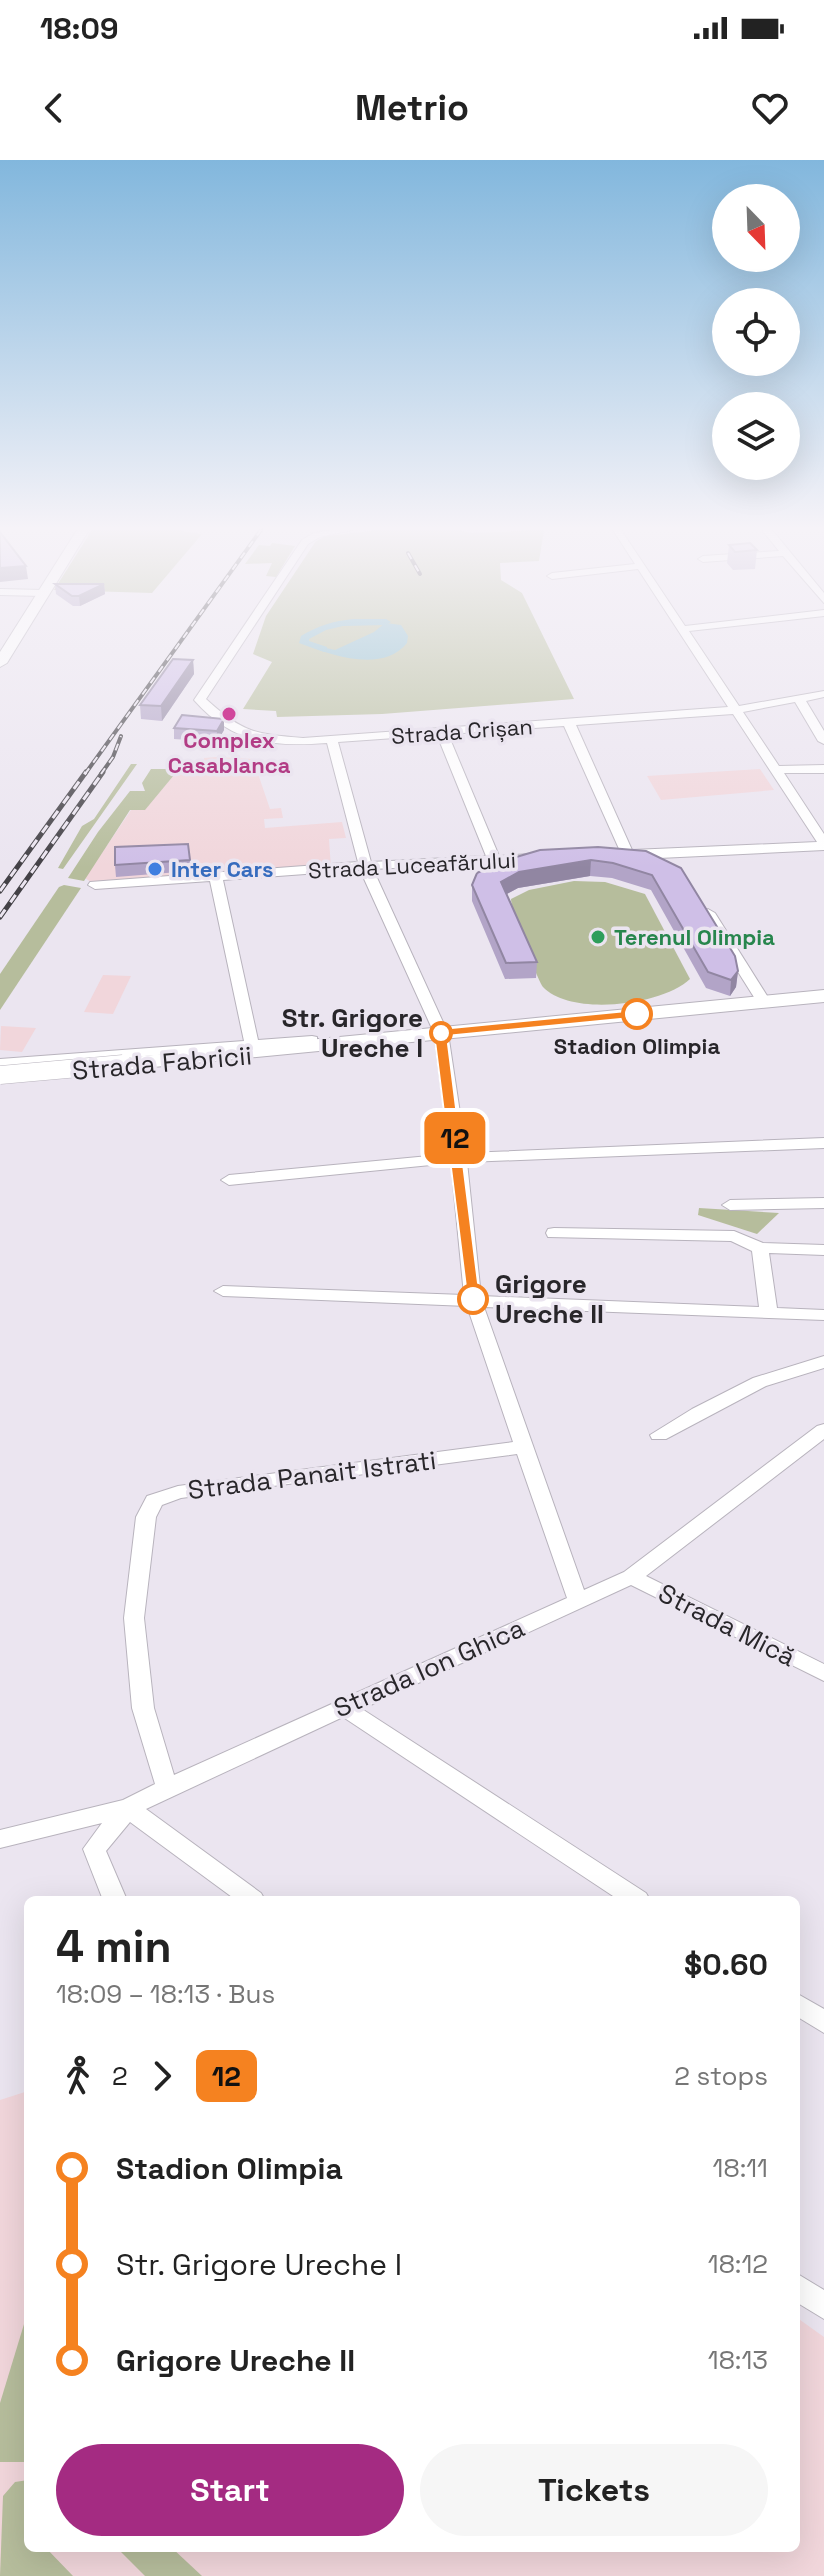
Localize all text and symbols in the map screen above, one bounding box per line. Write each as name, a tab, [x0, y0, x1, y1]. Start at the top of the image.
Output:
text: 18:09	[40, 9, 118, 48]
text: Metrio	[355, 85, 469, 131]
icon: back	[32, 86, 76, 130]
icon: heart	[748, 86, 792, 130]
north arrow	[712, 184, 800, 272]
map controls	[712, 184, 800, 480]
button: locate	[712, 288, 800, 376]
button: layers	[712, 392, 800, 480]
marker: Complex Casablanca	[220, 705, 238, 723]
street label: Strada Crișan	[390, 712, 534, 750]
place label: Complex Casablanca	[168, 726, 291, 779]
street label: Strada Luceafărului	[307, 846, 517, 884]
place label: Inter Cars	[171, 855, 274, 883]
marker: Inter Cars	[146, 860, 164, 878]
place label: Terenul Olimpia	[614, 923, 775, 951]
marker: Terenul Olimpia	[589, 928, 607, 946]
marker: Stadion Olimpia	[622, 999, 652, 1029]
place label: Str. Grigore Ureche I	[282, 1001, 423, 1065]
marker: Str. Grigore Ureche I	[430, 1022, 452, 1044]
place label: Stadion Olimpia	[554, 1032, 720, 1060]
street label: Strada Fabricii	[71, 1038, 253, 1088]
line badge: 12	[419, 1112, 491, 1164]
text: 12	[440, 1120, 470, 1156]
place label: Grigore Ureche II	[495, 1267, 604, 1331]
marker: Grigore Ureche II	[458, 1284, 488, 1314]
street label: Strada Panait Istrati	[186, 1443, 438, 1507]
street label: Strada Mică	[653, 1576, 801, 1674]
street label: Strada Ion Ghica	[328, 1611, 530, 1725]
text: 4 min	[56, 1919, 172, 1975]
text: $0.60	[684, 1945, 768, 1984]
text: 18:09 – 18:13 · Bus	[56, 1977, 275, 2011]
icon: walk	[56, 2054, 100, 2098]
icon: forward	[140, 2054, 184, 2098]
text: 12	[212, 2058, 241, 2094]
text: 2	[112, 2059, 128, 2093]
text: 2 stops	[674, 2059, 768, 2093]
text: Stadion Olimpia	[116, 2149, 343, 2188]
text: 18:11	[713, 2151, 768, 2185]
text: Str. Grigore Ureche I	[116, 2245, 402, 2284]
text: 18:12	[708, 2247, 768, 2281]
text: Grigore Ureche II	[116, 2341, 355, 2380]
text: 18:13	[708, 2343, 768, 2377]
button: Start	[56, 2444, 404, 2536]
button: Tickets	[420, 2444, 768, 2536]

